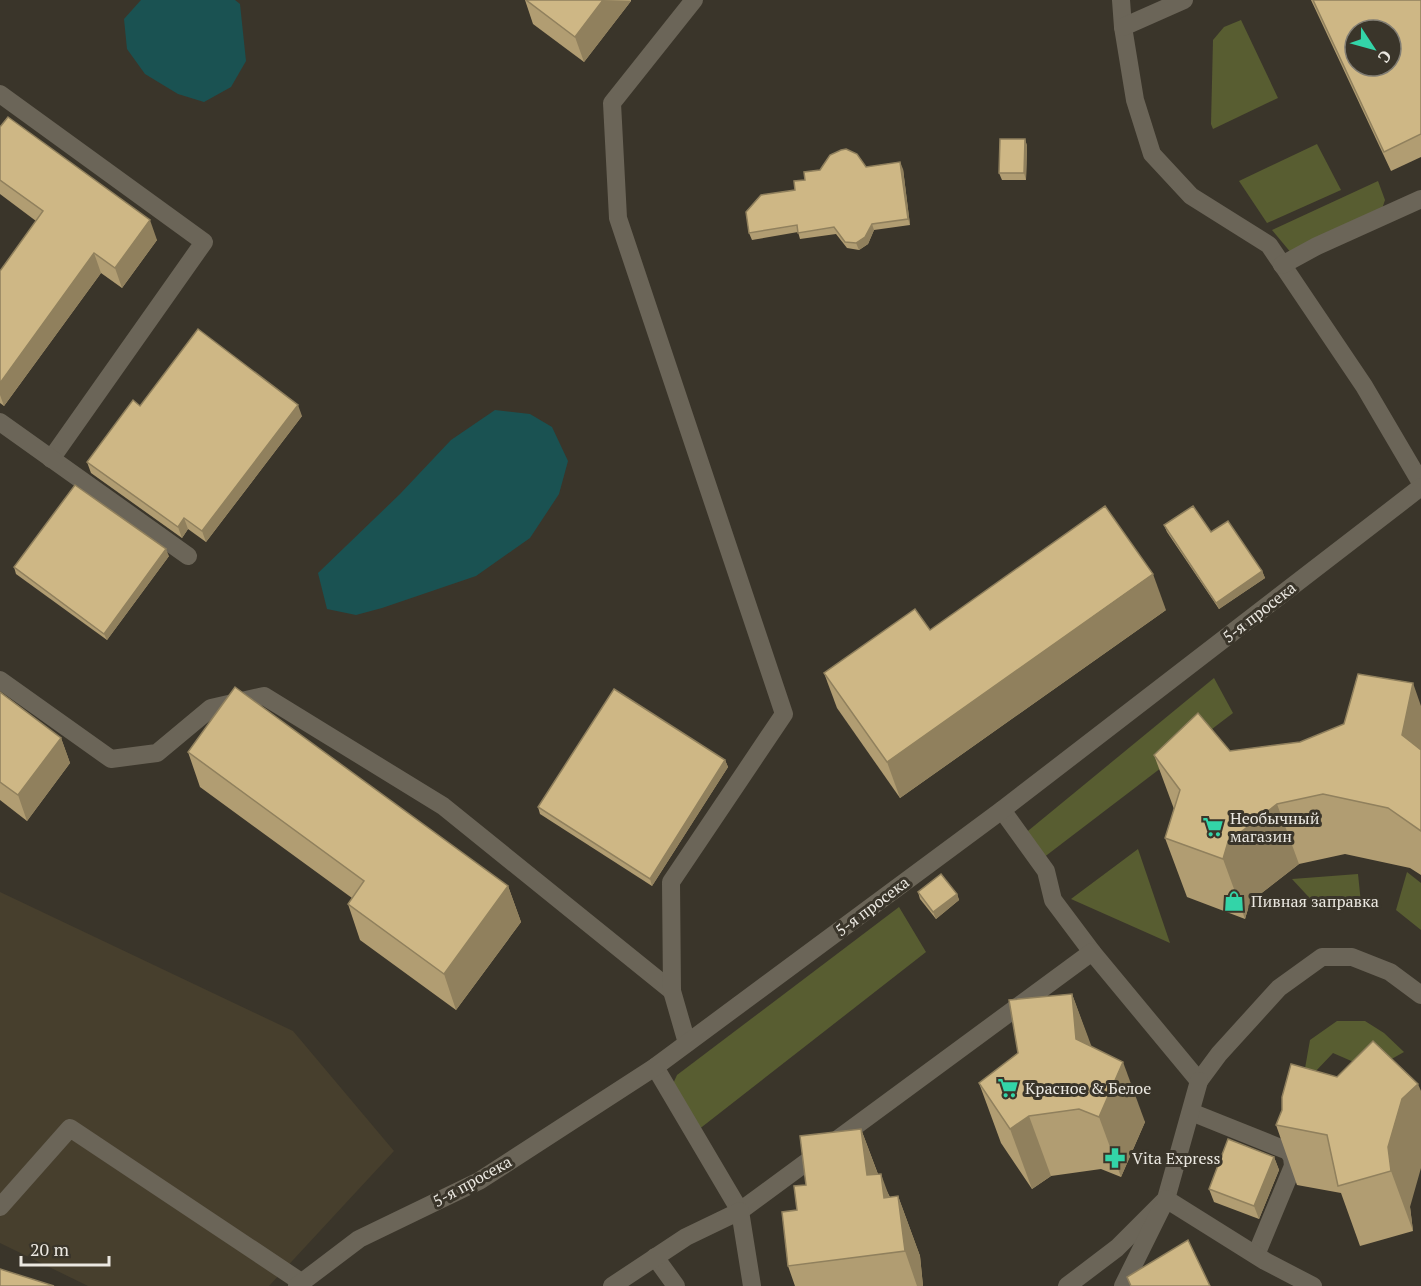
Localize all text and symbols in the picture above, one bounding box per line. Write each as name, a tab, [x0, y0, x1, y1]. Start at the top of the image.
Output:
north arrow	[1343, 18, 1403, 78]
text: С	[1373, 46, 1397, 68]
street label: 5-я просека	[1218, 576, 1300, 648]
place label: Необычный магазин	[1230, 807, 1320, 847]
supermarket icon: Необычный магазин	[1201, 815, 1225, 839]
street label: 5-я просека	[831, 871, 913, 941]
shop icon: Пивная заправка	[1222, 889, 1246, 913]
place label: Пивная заправка	[1251, 890, 1379, 912]
supermarket icon: Красное & Белое	[996, 1076, 1020, 1100]
place label: Красное & Белое	[1025, 1077, 1151, 1099]
pharmacy icon: Vita Express	[1103, 1146, 1127, 1170]
place label: Vita Express	[1132, 1147, 1220, 1169]
street label: 5-я просека	[428, 1150, 516, 1212]
scale bar	[21, 1229, 110, 1267]
text: 20 m	[30, 1237, 70, 1261]

